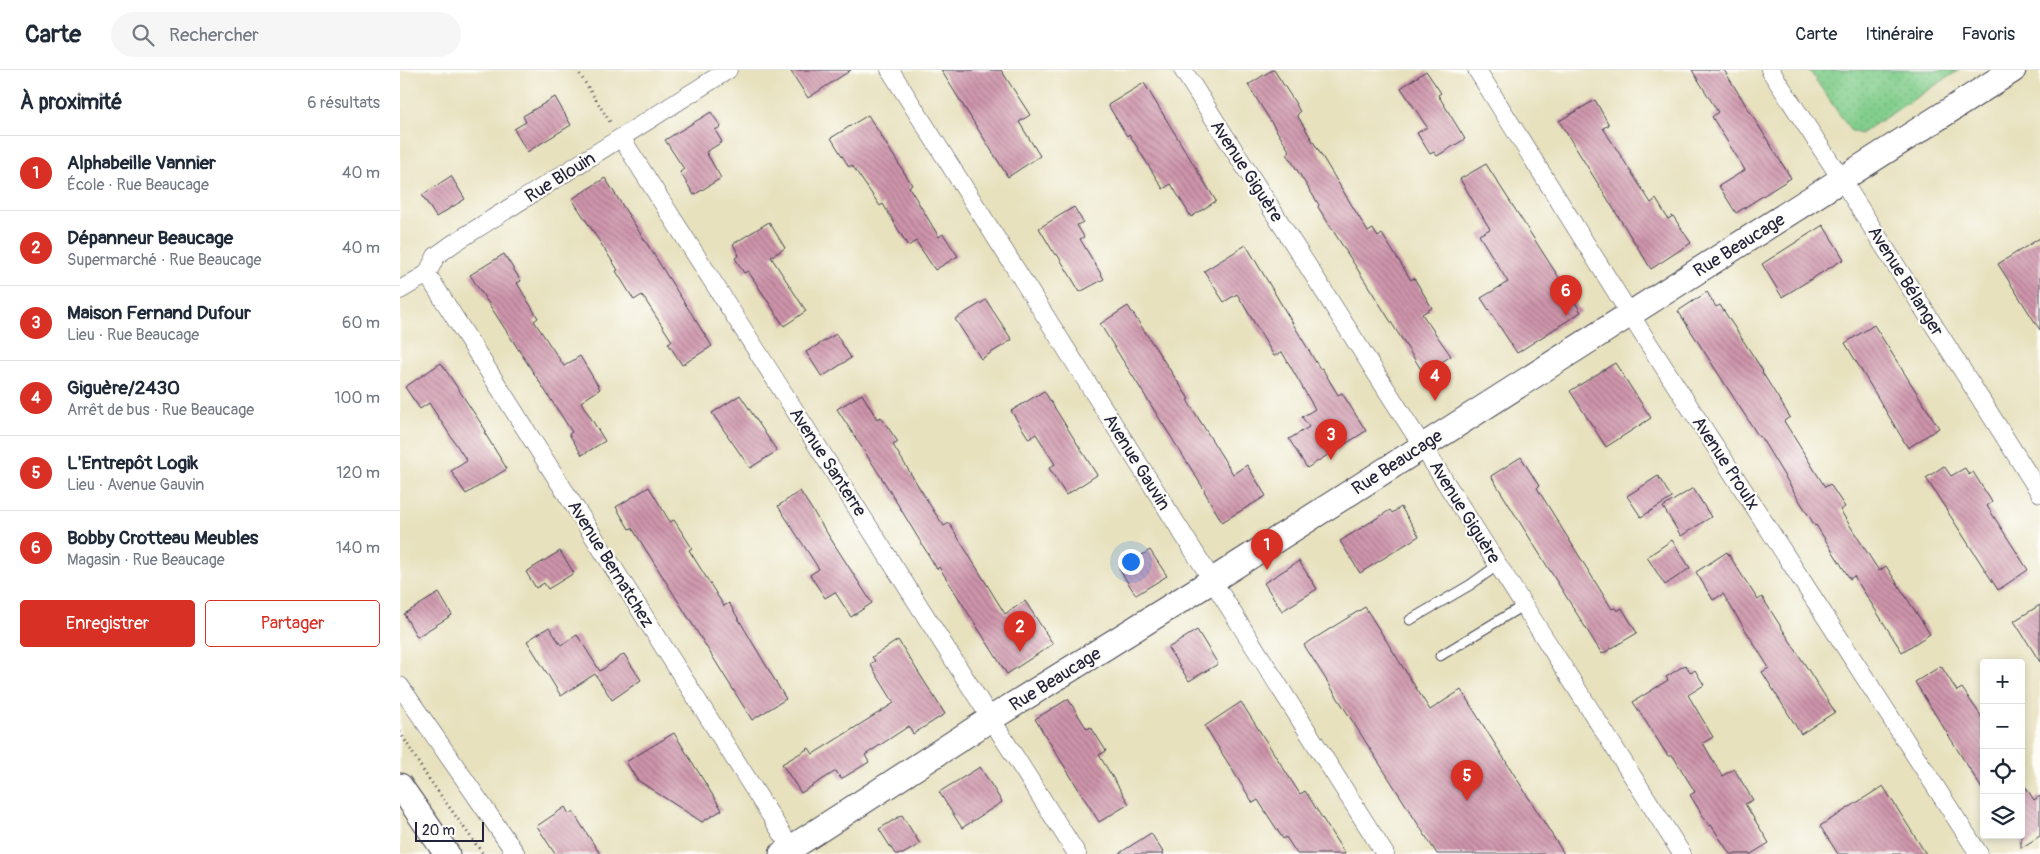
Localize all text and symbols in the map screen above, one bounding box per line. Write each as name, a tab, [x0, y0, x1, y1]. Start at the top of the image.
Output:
search box	[111, 12, 461, 57]
text: Carte	[25, 20, 81, 49]
icon: search	[129, 21, 157, 49]
text: Rechercher	[169, 23, 259, 47]
text: Carte	[1795, 23, 1837, 46]
text: Itinéraire	[1865, 23, 1933, 46]
text: Favoris	[1961, 23, 2015, 46]
text: À proximité	[20, 89, 123, 116]
text: 6 résultats	[307, 93, 380, 113]
street label: Avenue Giguère	[1205, 116, 1288, 227]
street label: Rue Blouin	[521, 147, 600, 208]
text: Alphabeille Vannier	[67, 151, 216, 175]
text: 1	[33, 163, 39, 183]
text: 40 m	[342, 163, 380, 183]
text: École · Rue Beaucage	[67, 175, 209, 195]
street label: Rue Beaucage	[1689, 208, 1789, 283]
street label: Avenue Bélanger	[1863, 222, 1949, 341]
text: Dépanneur Beaucage	[67, 226, 233, 250]
text: 2	[32, 238, 40, 258]
text: 40 m	[342, 238, 380, 258]
text: Supermarché · Rue Beaucage	[67, 250, 261, 270]
pin: 6	[1550, 275, 1582, 316]
text: Maison Fernand Dufour	[67, 301, 251, 325]
text: 3	[32, 313, 40, 333]
text: 60 m	[342, 313, 380, 333]
text: Lieu · Rue Beaucage	[67, 325, 199, 345]
pin: 4	[1419, 360, 1451, 401]
text: Giguère/2430	[67, 376, 180, 400]
text: 4	[31, 388, 41, 408]
text: 100 m	[334, 388, 380, 408]
text: Arrêt de bus · Rue Beaucage	[67, 400, 254, 420]
street label: Avenue Santerre	[784, 404, 871, 521]
street label: Avenue Gauvin	[1098, 410, 1175, 515]
street label: Avenue Proulx	[1687, 412, 1764, 514]
pin: 3	[1315, 419, 1347, 460]
street label: Rue Beaucage	[1347, 424, 1447, 500]
text: L'Entrepôt Logik	[67, 451, 198, 475]
street label: Avenue Giguère	[1424, 457, 1505, 568]
text: 5	[32, 463, 40, 483]
text: 120 m	[336, 463, 380, 483]
text: Lieu · Avenue Gauvin	[67, 475, 204, 495]
street label: Avenue Bernatchez	[562, 496, 659, 632]
text: Bobby Crotteau Meubles	[67, 526, 258, 550]
pin: 1	[1251, 529, 1283, 570]
text: 6	[31, 538, 41, 558]
text: 140 m	[336, 538, 380, 558]
your location	[1118, 549, 1144, 575]
text: Magasin · Rue Beaucage	[67, 550, 225, 570]
button: Enregistrer	[20, 600, 195, 647]
button: Partager	[205, 600, 380, 647]
pin: 2	[1004, 611, 1036, 652]
street label: Rue Beaucage	[1005, 642, 1105, 717]
map controls	[1980, 659, 2025, 839]
button: +	[1980, 659, 2025, 704]
button: −	[1980, 704, 2025, 749]
button: locate	[1980, 749, 2025, 794]
pin: 5	[1451, 760, 1483, 801]
button: layers	[1980, 794, 2025, 839]
scale bar	[415, 819, 484, 842]
text: 20 m	[422, 822, 455, 839]

